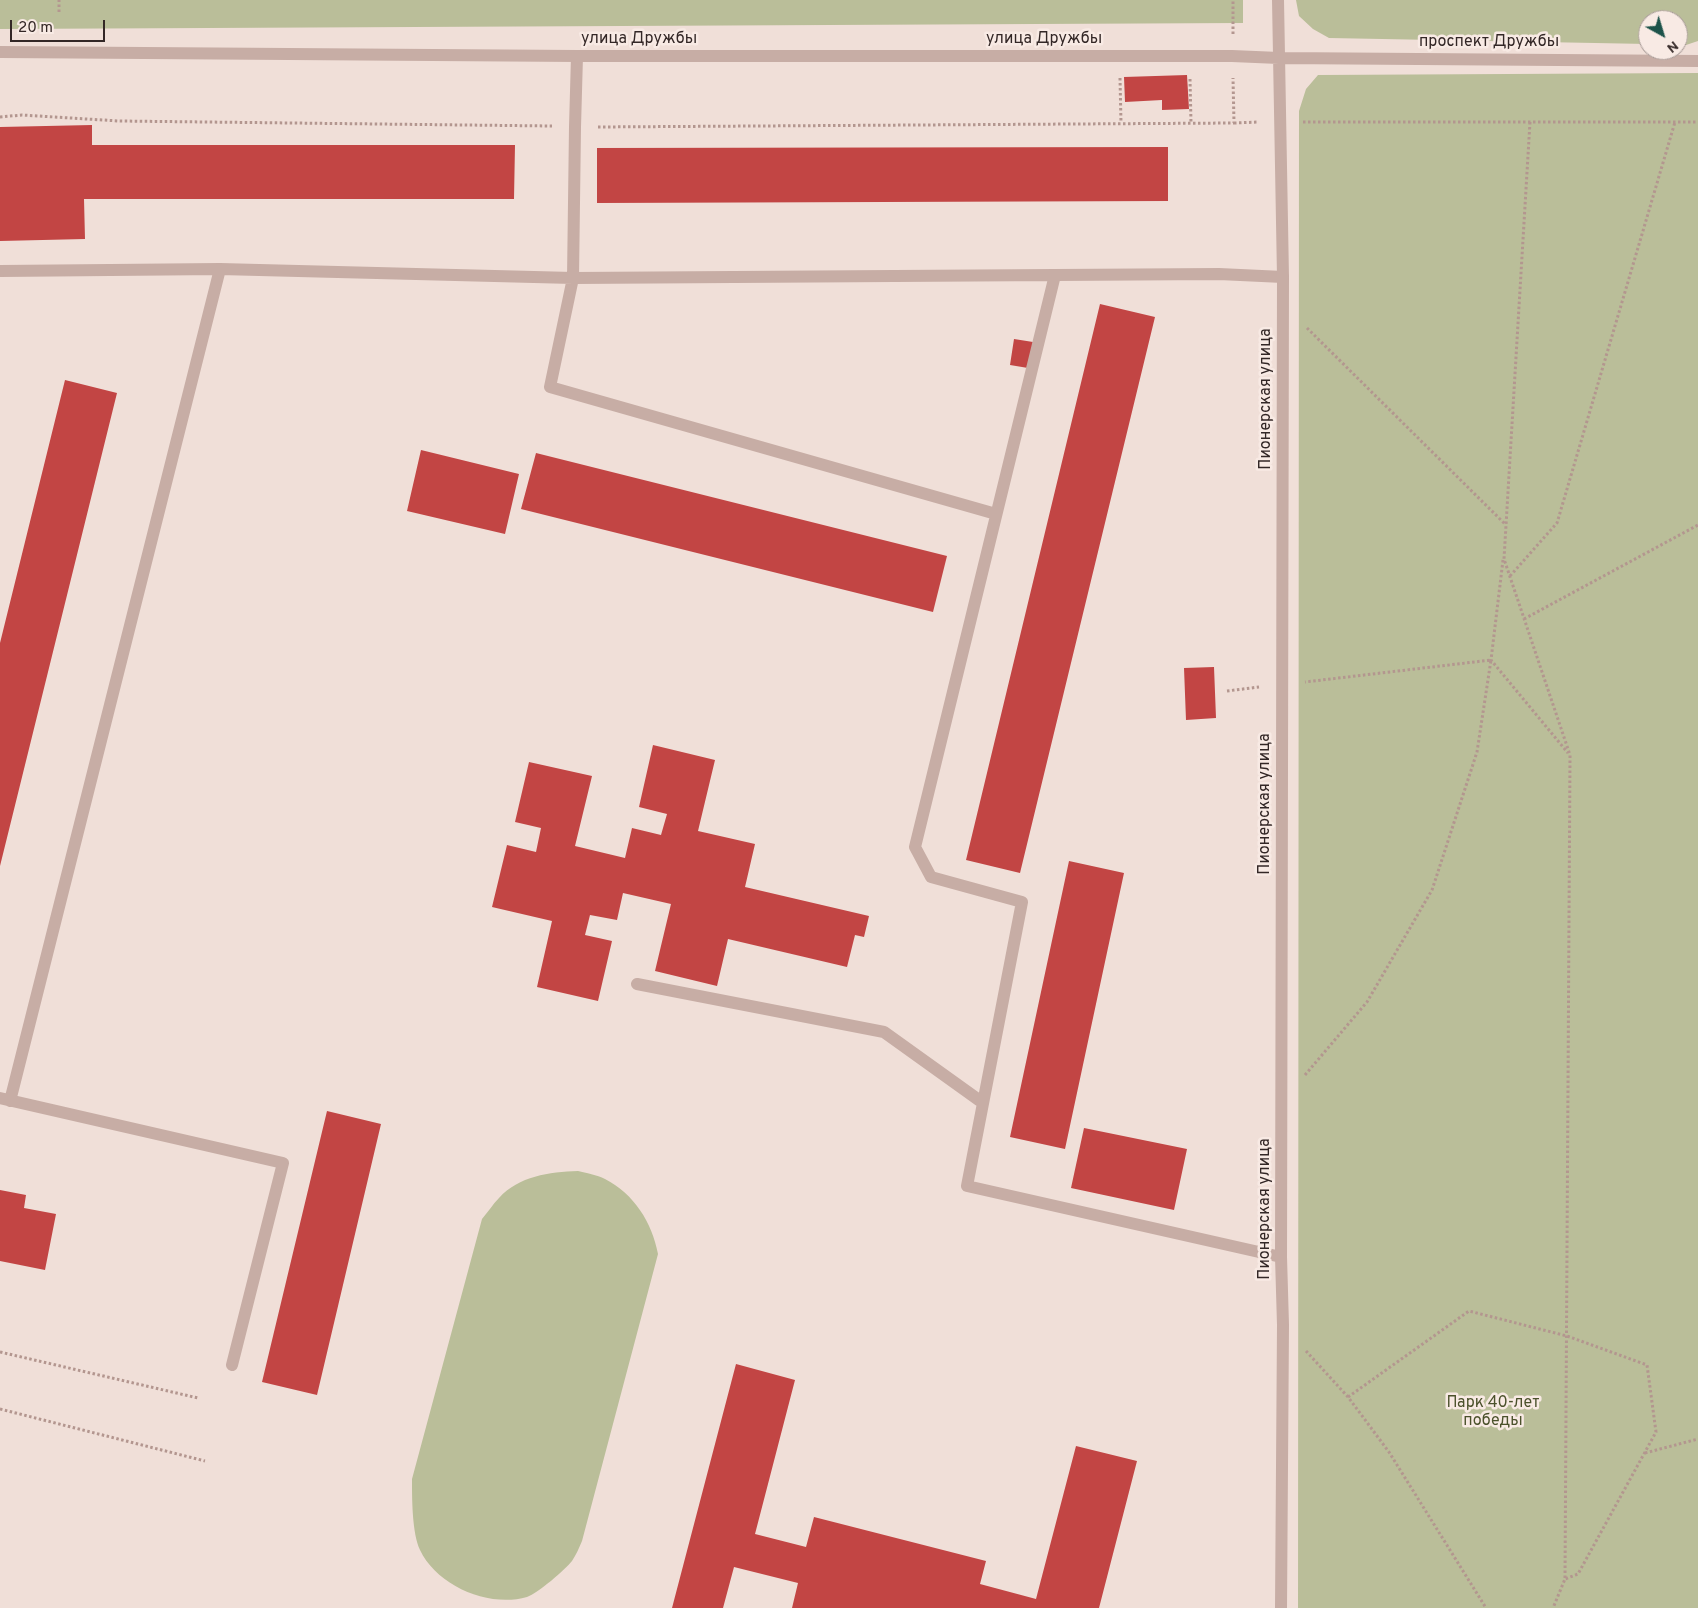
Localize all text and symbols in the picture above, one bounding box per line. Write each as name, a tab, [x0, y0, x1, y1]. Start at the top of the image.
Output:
scale bar	[12, 10, 108, 42]
north arrow	[1638, 10, 1688, 60]
text: 20 m	[18, 19, 53, 38]
street label: улица Дружбы	[581, 30, 697, 50]
street label: улица Дружбы	[986, 30, 1102, 50]
street label: проспект Дружбы	[1419, 33, 1559, 53]
text: N	[1663, 36, 1681, 56]
street label: Пионерская улица	[1257, 328, 1277, 470]
street label: Пионерская улица	[1256, 733, 1276, 875]
street label: Пионерская улица	[1256, 1138, 1276, 1280]
park label: Парк 40-лет победы	[1447, 1394, 1539, 1432]

